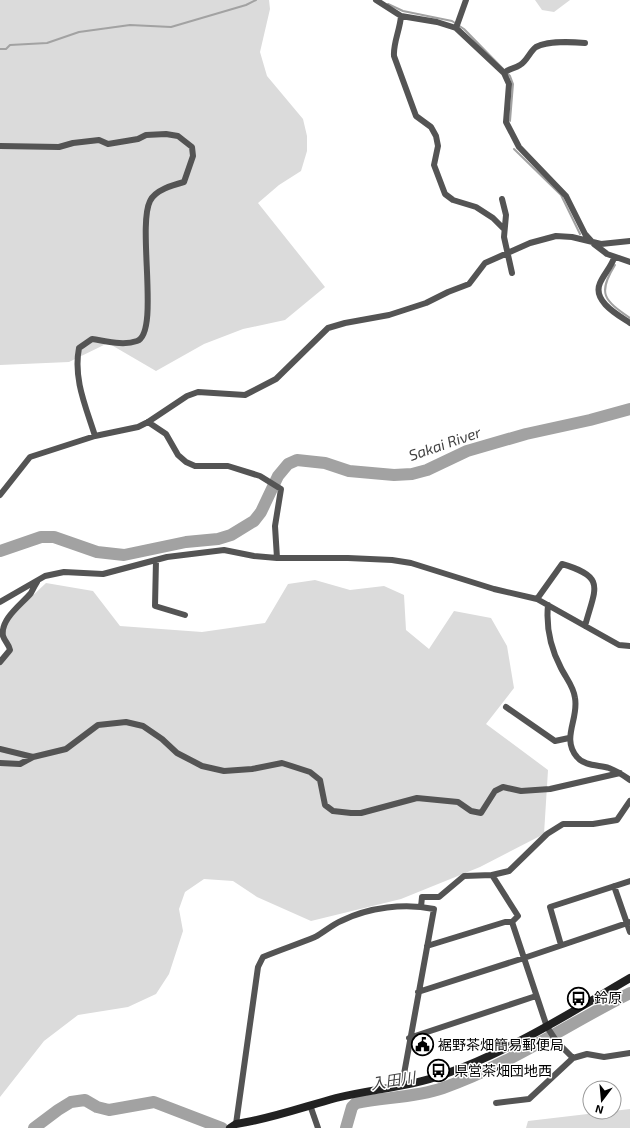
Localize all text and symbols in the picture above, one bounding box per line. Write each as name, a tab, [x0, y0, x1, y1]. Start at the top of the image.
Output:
water label: Sakai River	[406, 422, 484, 464]
bus stop icon: 鈴原	[566, 985, 592, 1011]
place label: 鈴原	[594, 989, 622, 1006]
public building icon: 裾野茶畑簡易郵便局	[409, 1032, 435, 1058]
place label: 裾野茶畑簡易郵便局	[438, 1036, 564, 1053]
bus stop icon: 県営茶畑団地西	[425, 1058, 451, 1084]
place label: 県営茶畑団地西	[454, 1062, 552, 1079]
water label: 入田川	[369, 1067, 418, 1092]
north arrow	[582, 1080, 622, 1120]
text: N	[593, 1103, 605, 1117]

